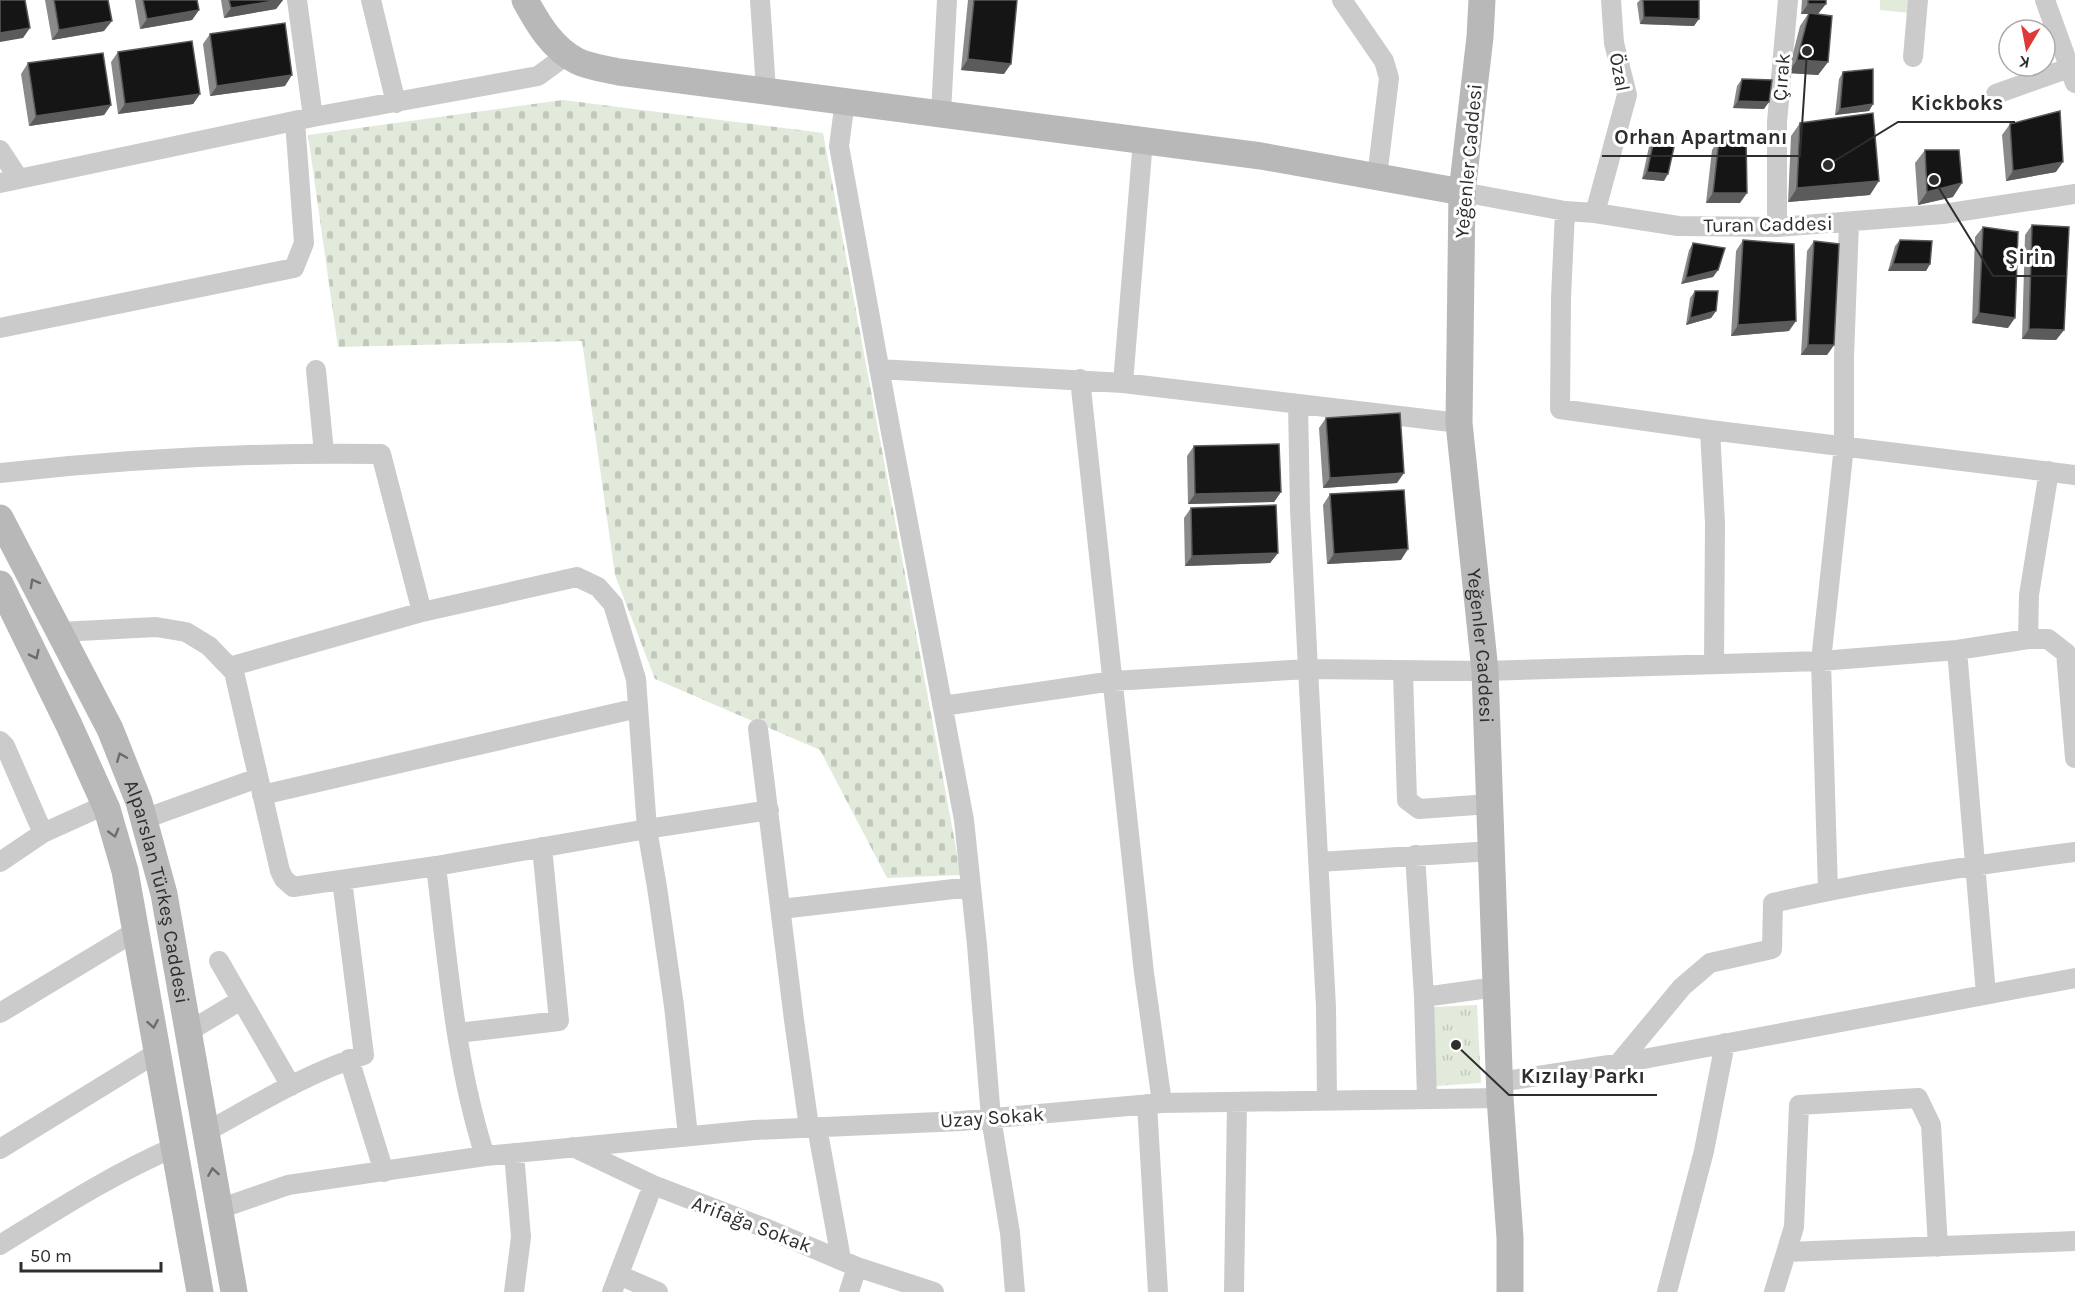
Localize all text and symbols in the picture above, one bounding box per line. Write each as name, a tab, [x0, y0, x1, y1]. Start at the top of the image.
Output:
north arrow	[1997, 18, 2057, 78]
street label: Özal	[1604, 51, 1635, 93]
street label: Çırak	[1768, 52, 1795, 102]
text: K	[2017, 52, 2031, 73]
street label: Yeğenler Caddesi	[1450, 83, 1487, 239]
callout: Kickboks	[1898, 83, 2015, 122]
text: Kickboks	[1911, 91, 2003, 115]
callout: Orhan Apartmanı	[1602, 117, 1800, 156]
text: Orhan Apartmanı	[1614, 125, 1788, 149]
street label: Turan Caddesi	[1703, 212, 1833, 237]
callout: Şirin	[1993, 237, 2065, 276]
text: Şirin	[2005, 245, 2053, 269]
street label: Yeğenler Caddesi	[1462, 567, 1498, 724]
one-way arrow	[30, 579, 41, 589]
one-way arrow	[28, 649, 40, 660]
one-way arrow	[116, 753, 128, 764]
street label: Alparslan Türkeş Caddesi	[119, 776, 194, 1005]
one-way arrow	[107, 827, 119, 838]
one-way arrow	[146, 1019, 159, 1029]
callout: Kızılay Parkı	[1509, 1056, 1657, 1095]
text: Kızılay Parkı	[1521, 1064, 1645, 1088]
street label: Uzay Sokak	[939, 1102, 1045, 1133]
one-way arrow	[207, 1168, 220, 1178]
street label: Arifağa Sokak	[689, 1191, 815, 1258]
scale bar	[21, 1235, 160, 1273]
text: 50 m	[30, 1245, 72, 1267]

